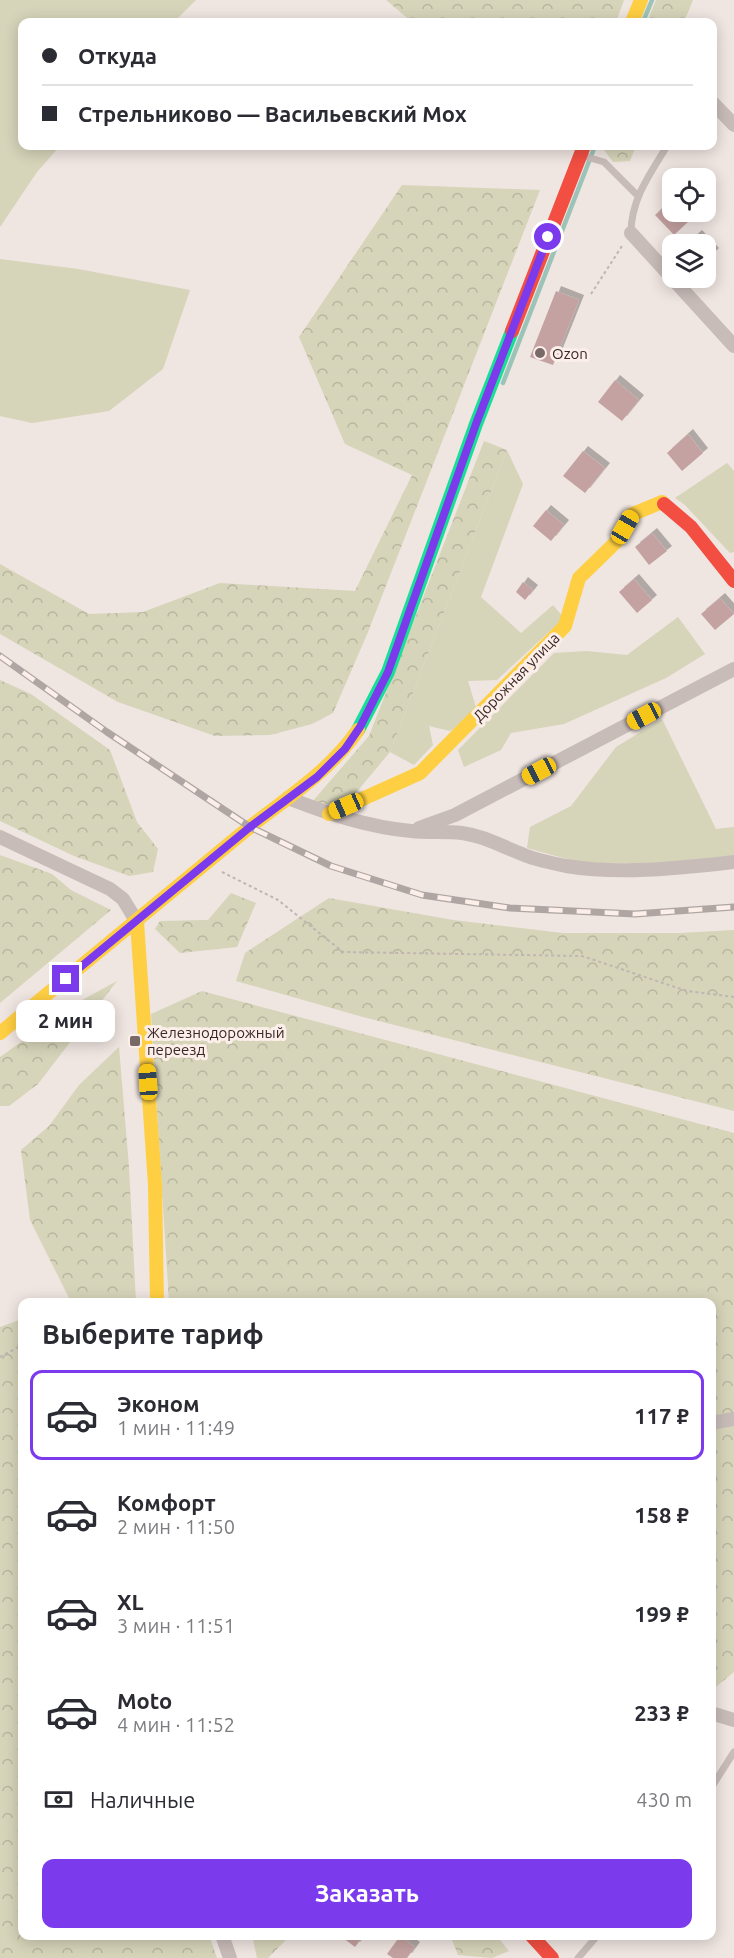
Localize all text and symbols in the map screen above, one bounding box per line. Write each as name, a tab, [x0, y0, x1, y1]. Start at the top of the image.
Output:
text: Откуда	[78, 43, 157, 68]
text: Стрельниково — Васильевский Мох	[78, 101, 467, 126]
map controls	[662, 168, 716, 288]
button: locate	[662, 168, 716, 222]
route start	[534, 223, 561, 250]
button: layers	[662, 234, 716, 288]
place label: Ozon	[552, 345, 588, 362]
marker: Ozon	[533, 346, 547, 360]
car	[608, 507, 642, 547]
street label: Дорожная улица	[469, 629, 563, 725]
car	[624, 700, 664, 732]
car	[519, 755, 559, 787]
car	[326, 790, 366, 822]
route end	[52, 965, 79, 992]
callout: 2 мин	[16, 1000, 116, 1042]
text: 2 мин	[38, 1009, 93, 1032]
place label: Железнодорожный переезд	[147, 1024, 285, 1058]
marker: Железнодорожный переезд	[128, 1034, 142, 1048]
car	[138, 1063, 158, 1101]
text: Выберите тариф	[42, 1319, 264, 1349]
icon: car	[45, 1388, 99, 1442]
text: Эконом	[117, 1391, 199, 1416]
text: 117 ₽	[634, 1403, 689, 1428]
text: 1 мин · 11:49	[117, 1416, 235, 1439]
icon: car	[45, 1487, 99, 1541]
text: Комфорт	[117, 1490, 216, 1515]
text: 158 ₽	[634, 1502, 689, 1527]
text: 2 мин · 11:50	[117, 1515, 235, 1538]
icon: car	[45, 1586, 99, 1640]
text: XL	[117, 1589, 144, 1614]
text: 199 ₽	[634, 1601, 689, 1626]
text: 3 мин · 11:51	[117, 1614, 235, 1637]
icon: car	[45, 1685, 99, 1739]
text: Moto	[117, 1688, 172, 1713]
text: 233 ₽	[634, 1700, 689, 1725]
text: 4 мин · 11:52	[117, 1713, 235, 1736]
icon: cash	[42, 1783, 75, 1816]
text: Наличные	[90, 1787, 195, 1812]
text: 430 m	[636, 1788, 692, 1811]
button: Заказать	[42, 1859, 692, 1928]

